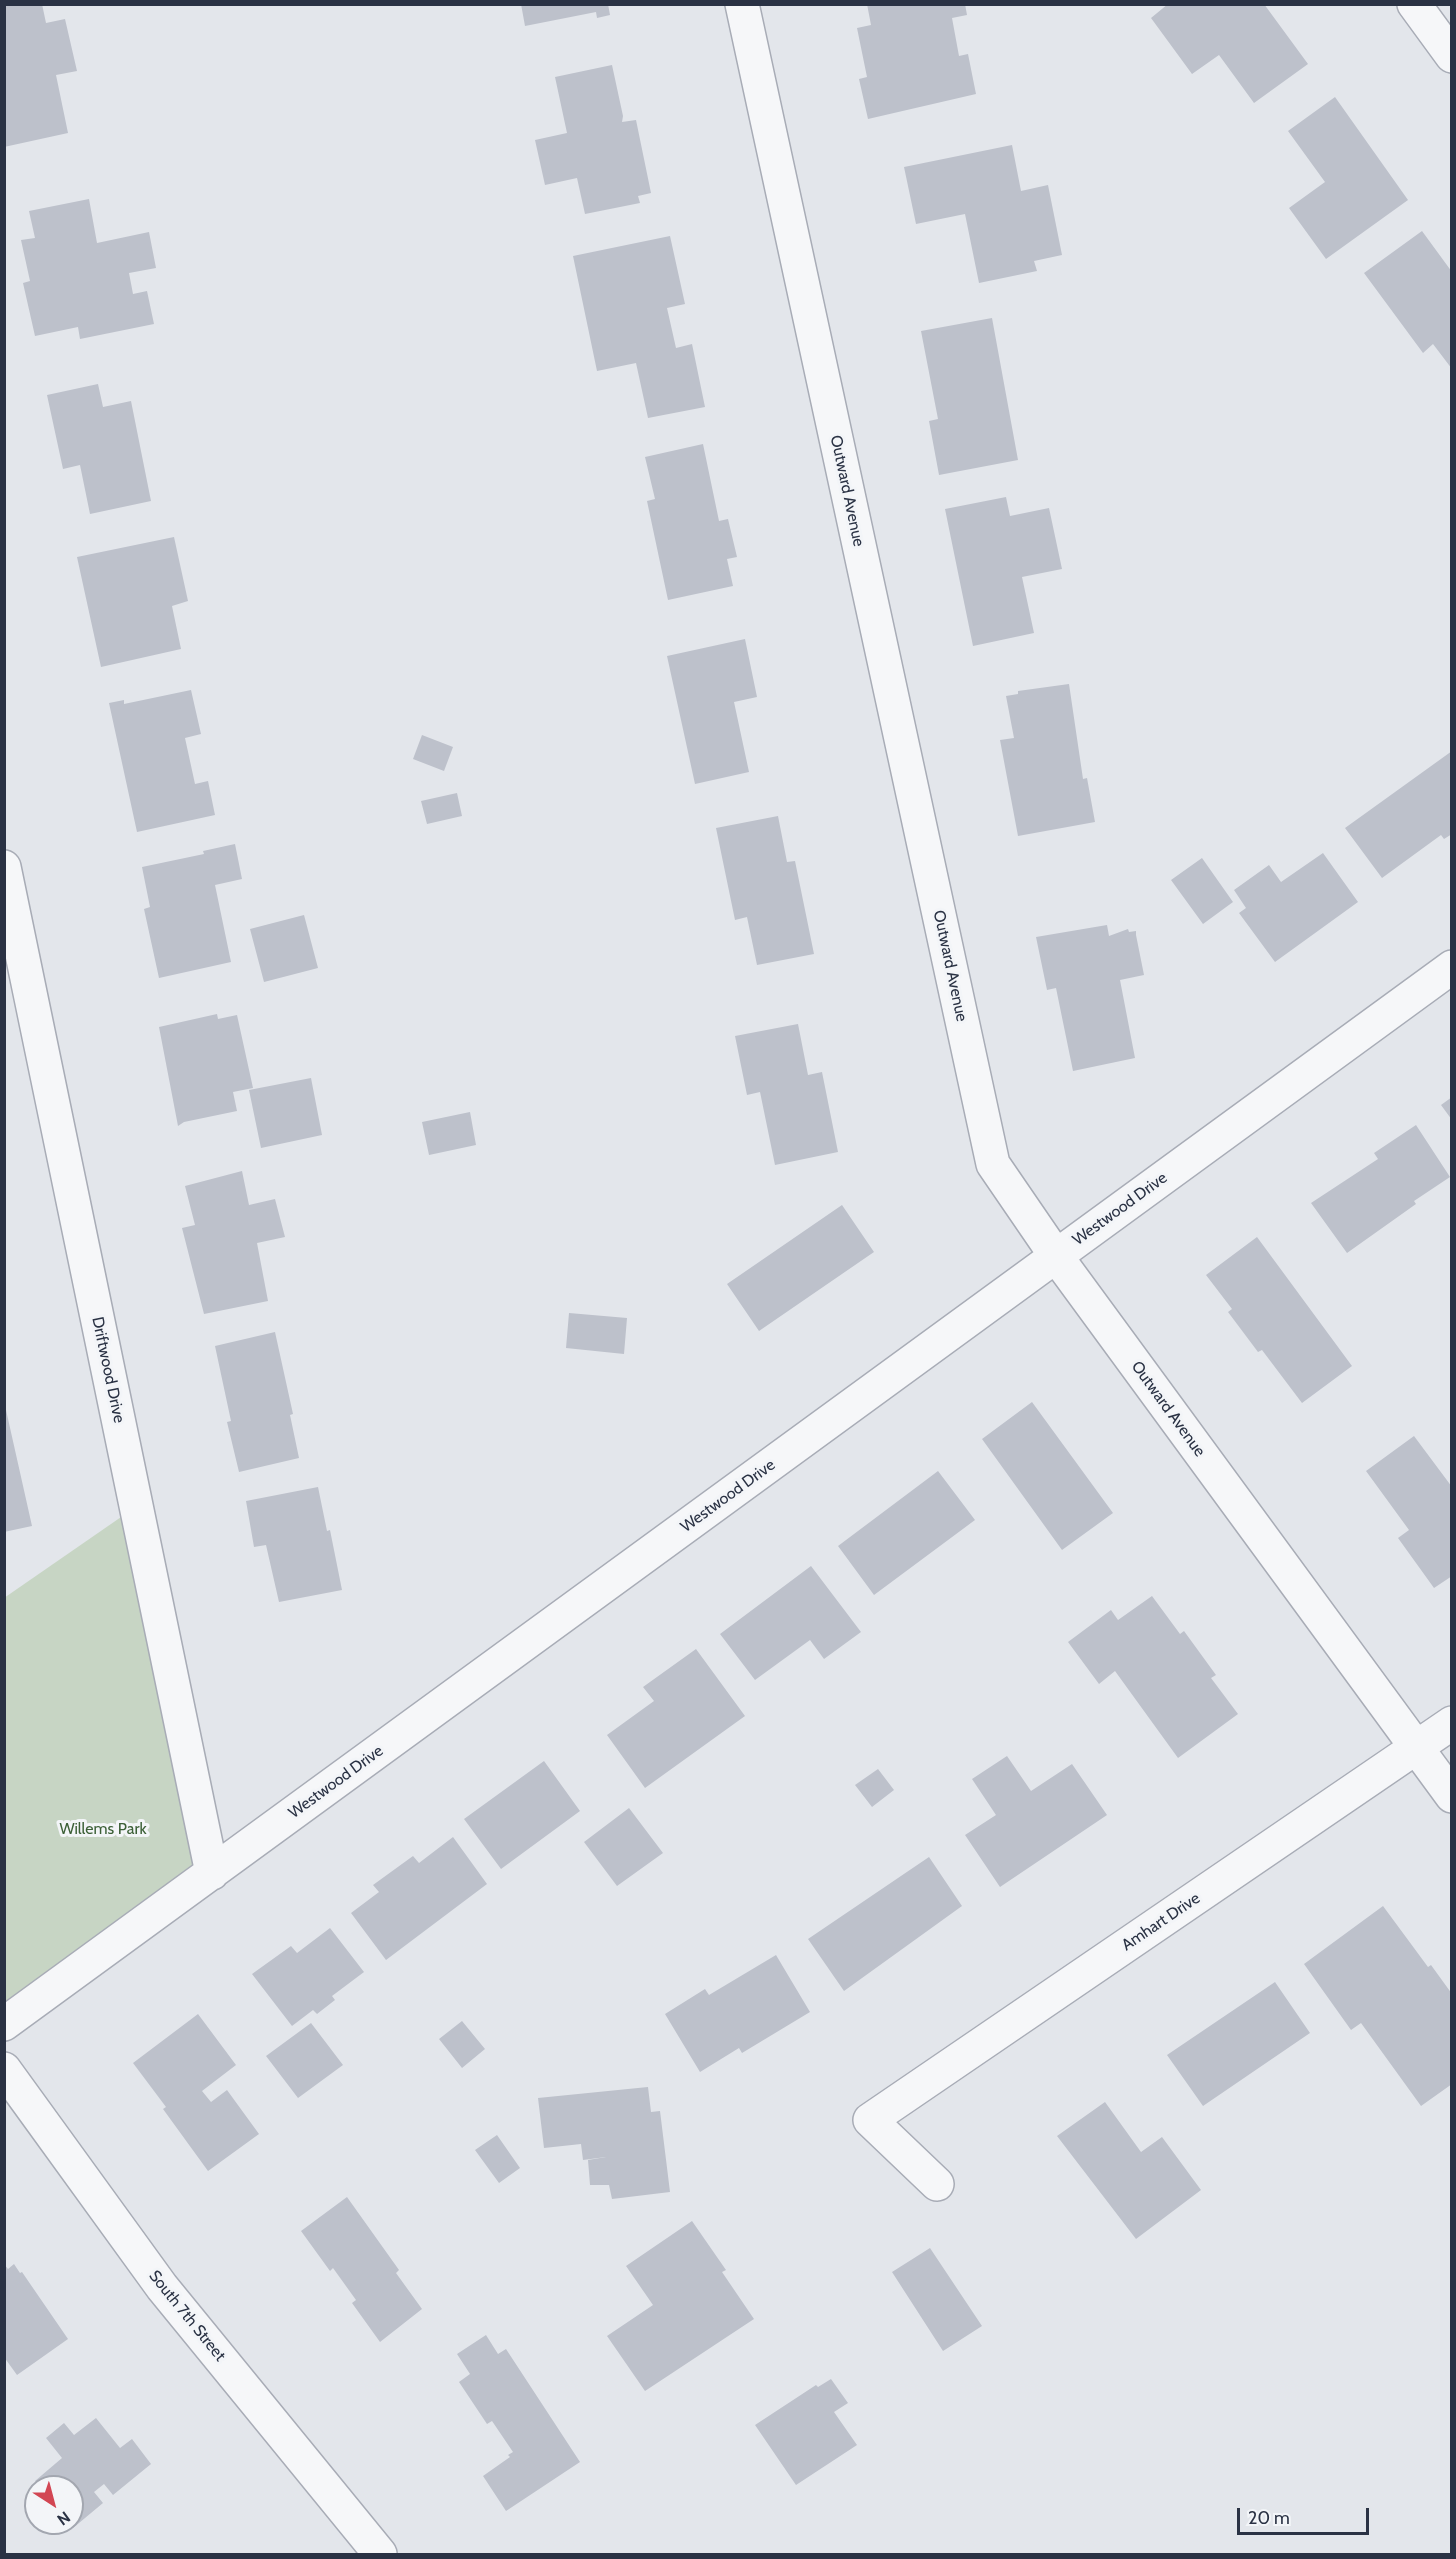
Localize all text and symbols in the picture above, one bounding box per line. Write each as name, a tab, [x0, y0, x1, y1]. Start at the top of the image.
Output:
street label: Outward Avenue	[826, 434, 868, 548]
street label: Outward Avenue	[929, 909, 971, 1023]
street label: Westwood Drive	[1069, 1168, 1171, 1250]
street label: Driftwood Drive	[87, 1315, 129, 1425]
street label: Outward Avenue	[1127, 1358, 1209, 1460]
street label: Westwood Drive	[677, 1455, 779, 1537]
street label: Westwood Drive	[285, 1741, 387, 1823]
park label: Willems Park	[59, 1819, 147, 1839]
street label: Amhart Drive	[1118, 1889, 1204, 1955]
street label: South 7th Street	[145, 2267, 229, 2365]
north arrow	[24, 2475, 84, 2535]
scale bar	[1240, 2496, 1372, 2534]
text: N	[54, 2507, 74, 2529]
text: 20 m	[1248, 2507, 1290, 2529]

